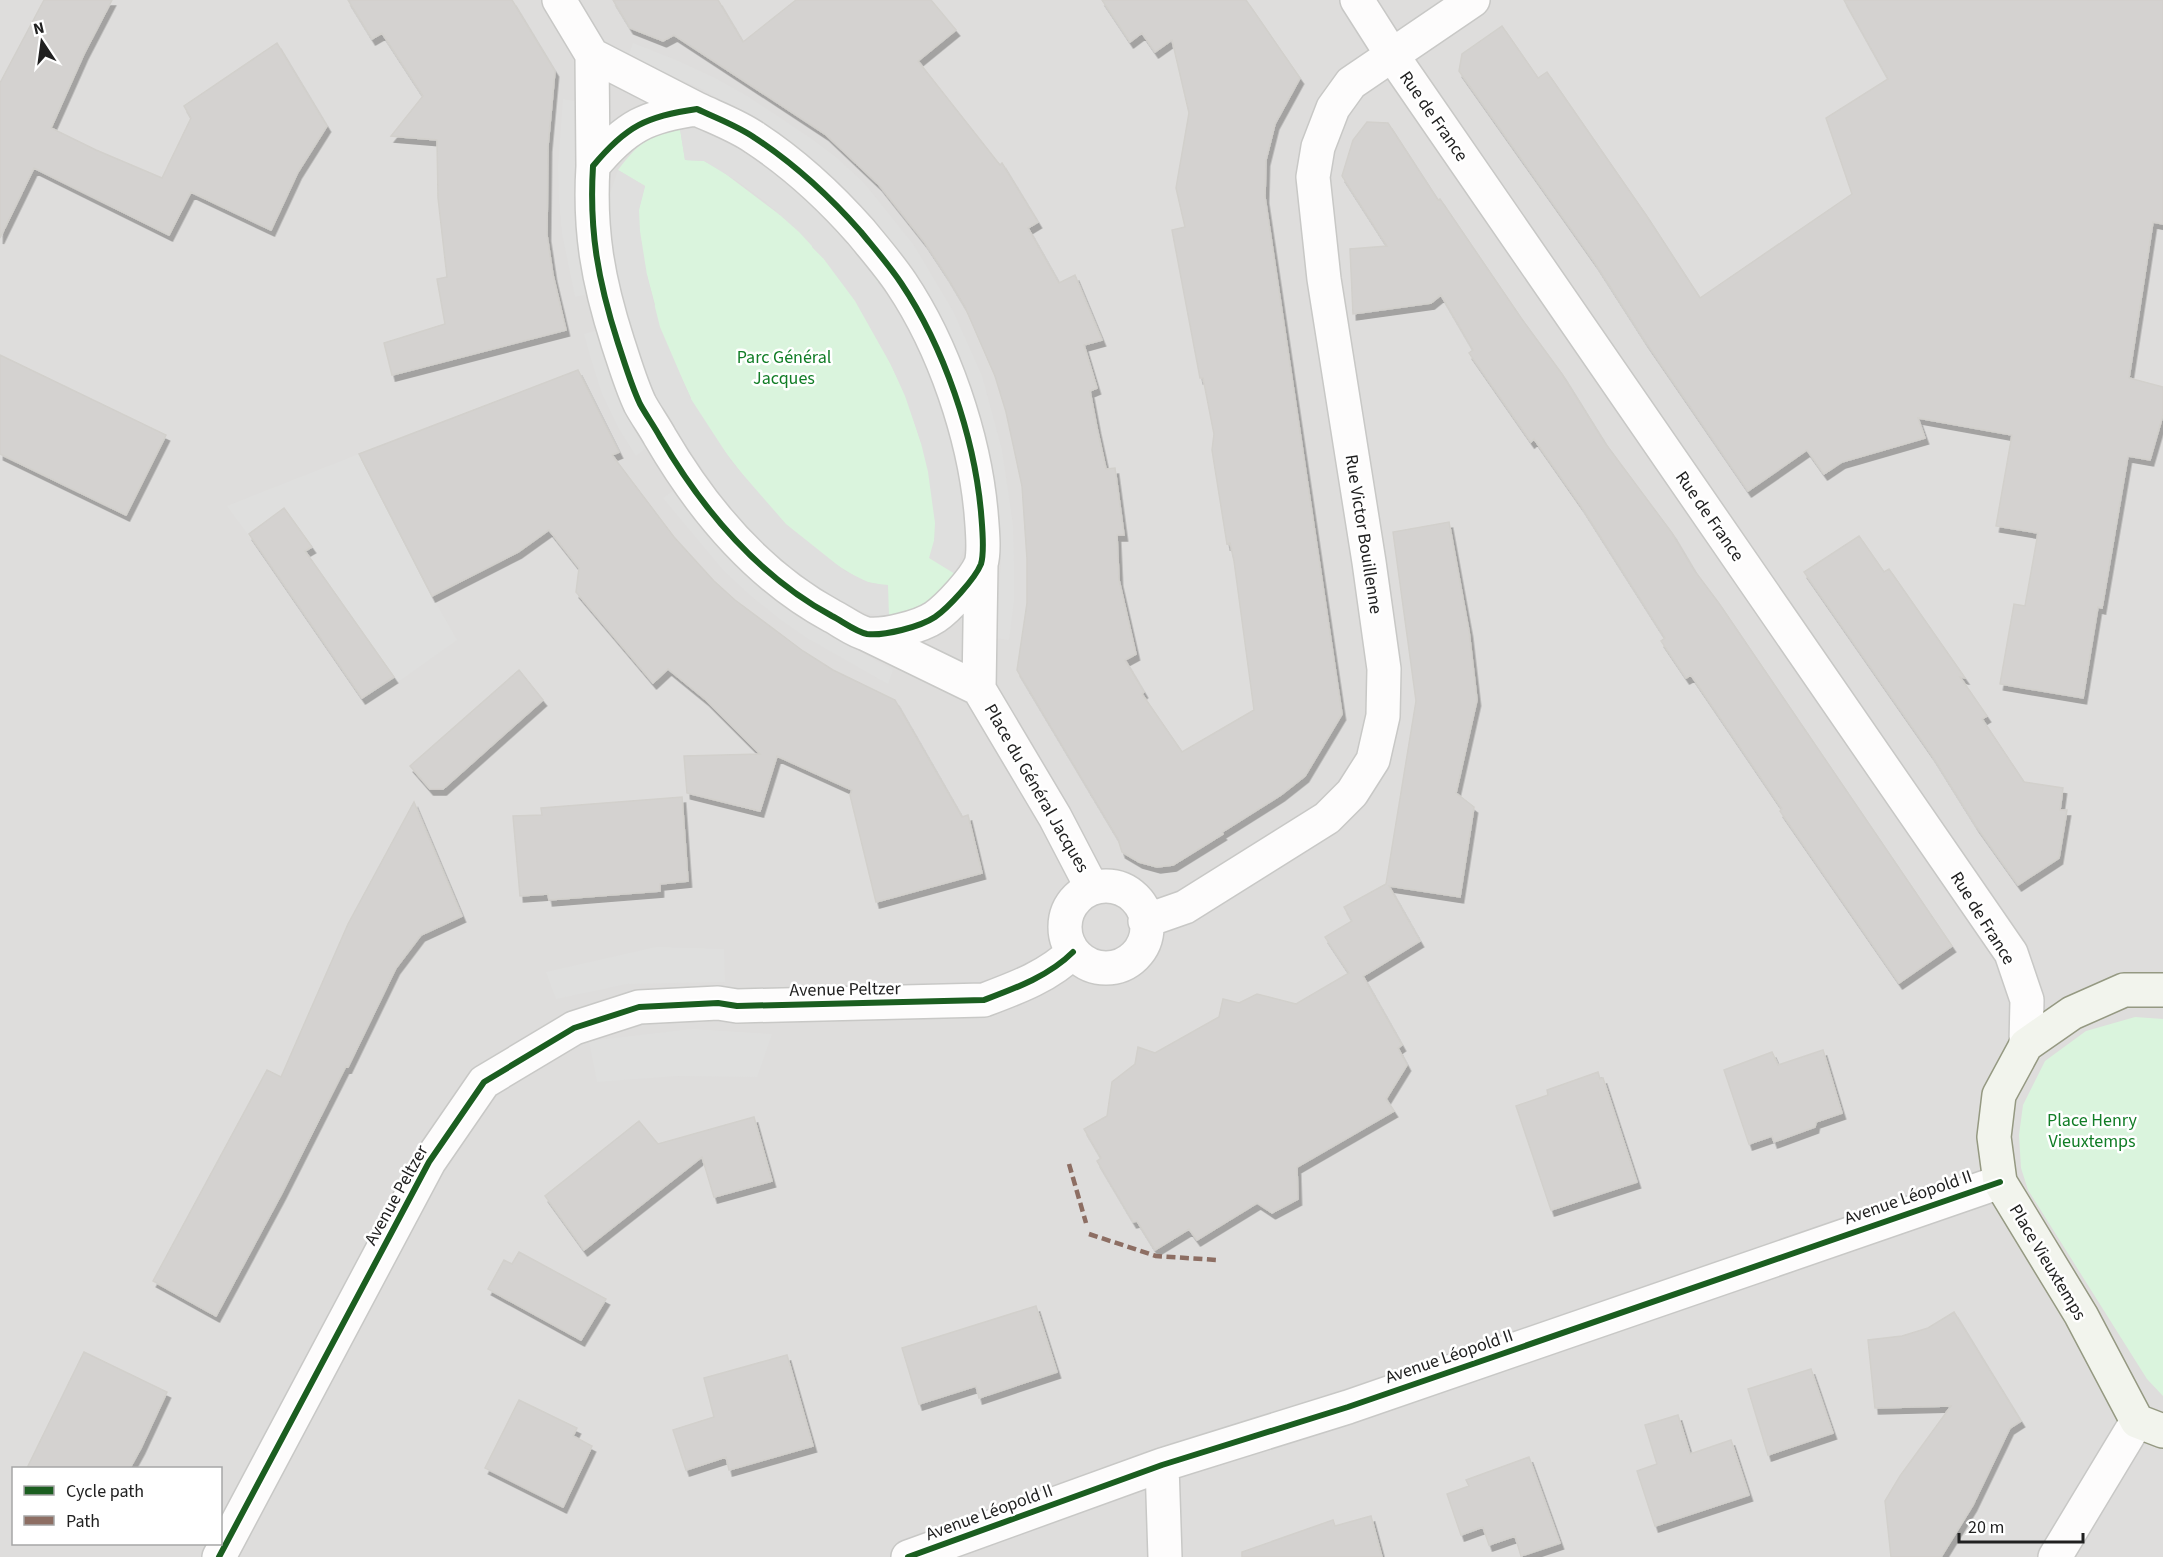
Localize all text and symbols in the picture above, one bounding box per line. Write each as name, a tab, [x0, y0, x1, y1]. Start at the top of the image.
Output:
north arrow	[12, 12, 72, 72]
text: N	[31, 16, 47, 40]
street label: Rue de France	[1393, 66, 1474, 167]
park label: Parc Général Jacques	[737, 345, 831, 391]
street label: Rue Victor Bouillenne	[1339, 453, 1388, 616]
street label: Rue de France	[1669, 466, 1750, 567]
street label: Place du Général Jacques	[978, 699, 1095, 877]
street label: Rue de France	[1944, 867, 2021, 970]
street label: Avenue Peltzer	[789, 976, 902, 1003]
park label: Place Henry Vieuxtemps	[2047, 1108, 2138, 1154]
street label: Avenue Peltzer	[359, 1140, 435, 1250]
street label: Avenue Léopold II	[1841, 1164, 1975, 1231]
street label: Place Vieuxtemps	[2003, 1200, 2092, 1325]
street label: Avenue Léopold II	[1382, 1323, 1516, 1390]
legend	[12, 1467, 222, 1545]
street label: Avenue Léopold II	[922, 1478, 1056, 1547]
text: Cycle path	[66, 1479, 144, 1504]
scale bar	[1959, 1506, 2084, 1544]
text: Path	[66, 1509, 100, 1534]
text: 20 m	[1968, 1515, 2004, 1540]

